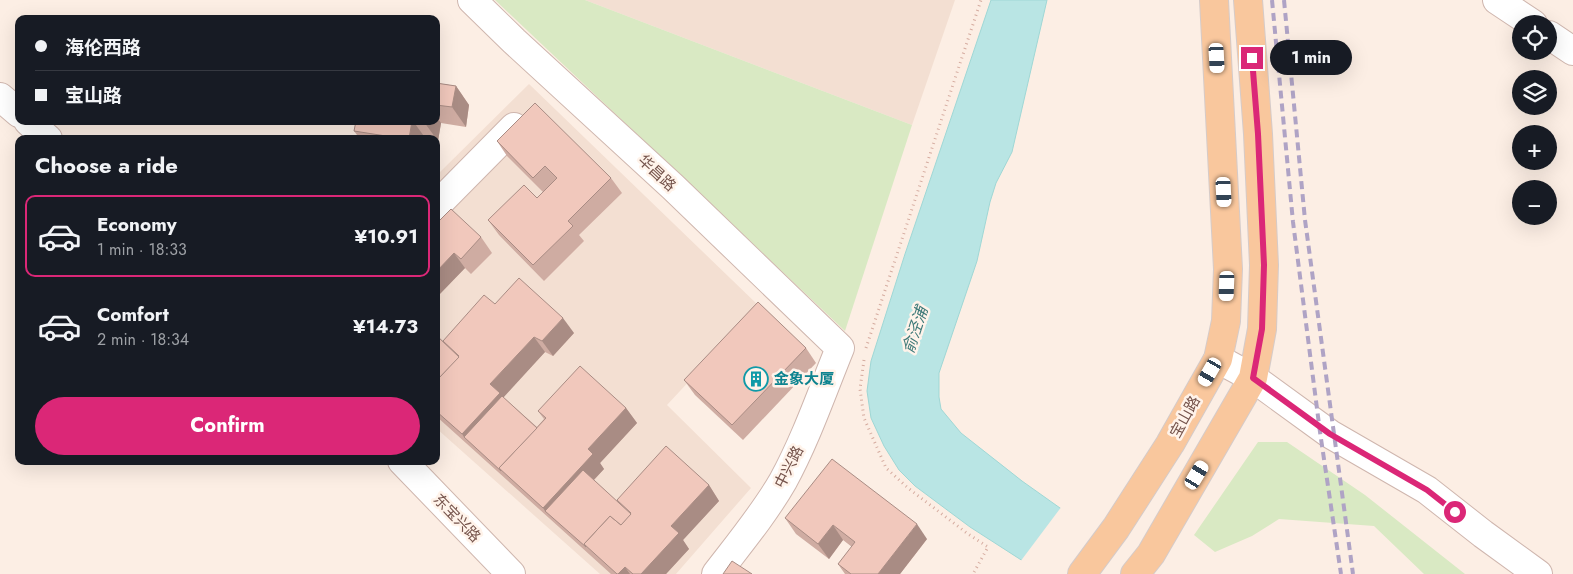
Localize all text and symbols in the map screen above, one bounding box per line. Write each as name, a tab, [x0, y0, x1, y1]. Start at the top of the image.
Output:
map controls	[1512, 15, 1557, 225]
button: locate	[1512, 15, 1557, 60]
text: 海伦西路	[65, 34, 141, 61]
callout: 1 min	[1270, 40, 1352, 76]
car	[1208, 43, 1225, 73]
text: 1 min	[1291, 46, 1331, 69]
route end	[1241, 47, 1263, 69]
button: layers	[1512, 70, 1557, 115]
text: 宝山路	[65, 82, 122, 109]
button: +	[1512, 125, 1557, 170]
text: Choose a ride	[35, 149, 178, 181]
street label: 华昌路	[633, 150, 681, 196]
car	[1215, 177, 1232, 207]
button: −	[1512, 180, 1557, 225]
text: Economy	[97, 211, 177, 238]
icon: car	[37, 214, 82, 259]
text: ¥10.91	[355, 223, 418, 250]
text: 1 min · 18:33	[97, 238, 187, 261]
car	[1218, 271, 1235, 301]
text: Comfort	[97, 301, 169, 328]
water label: 俞泾浦	[897, 301, 934, 356]
icon: car	[37, 304, 82, 349]
text: ¥14.73	[353, 313, 418, 340]
text: 2 min · 18:34	[97, 328, 189, 351]
car	[1196, 355, 1223, 389]
building icon: 金象大厦	[743, 366, 769, 392]
place label: 金象大厦	[774, 368, 834, 390]
street label: 宝山路	[1164, 392, 1206, 442]
button: Confirm	[35, 397, 420, 455]
street label: 中兴路	[769, 442, 809, 492]
car	[1182, 458, 1211, 492]
street label: 东宝兴路	[428, 489, 486, 547]
route start	[1444, 501, 1466, 523]

